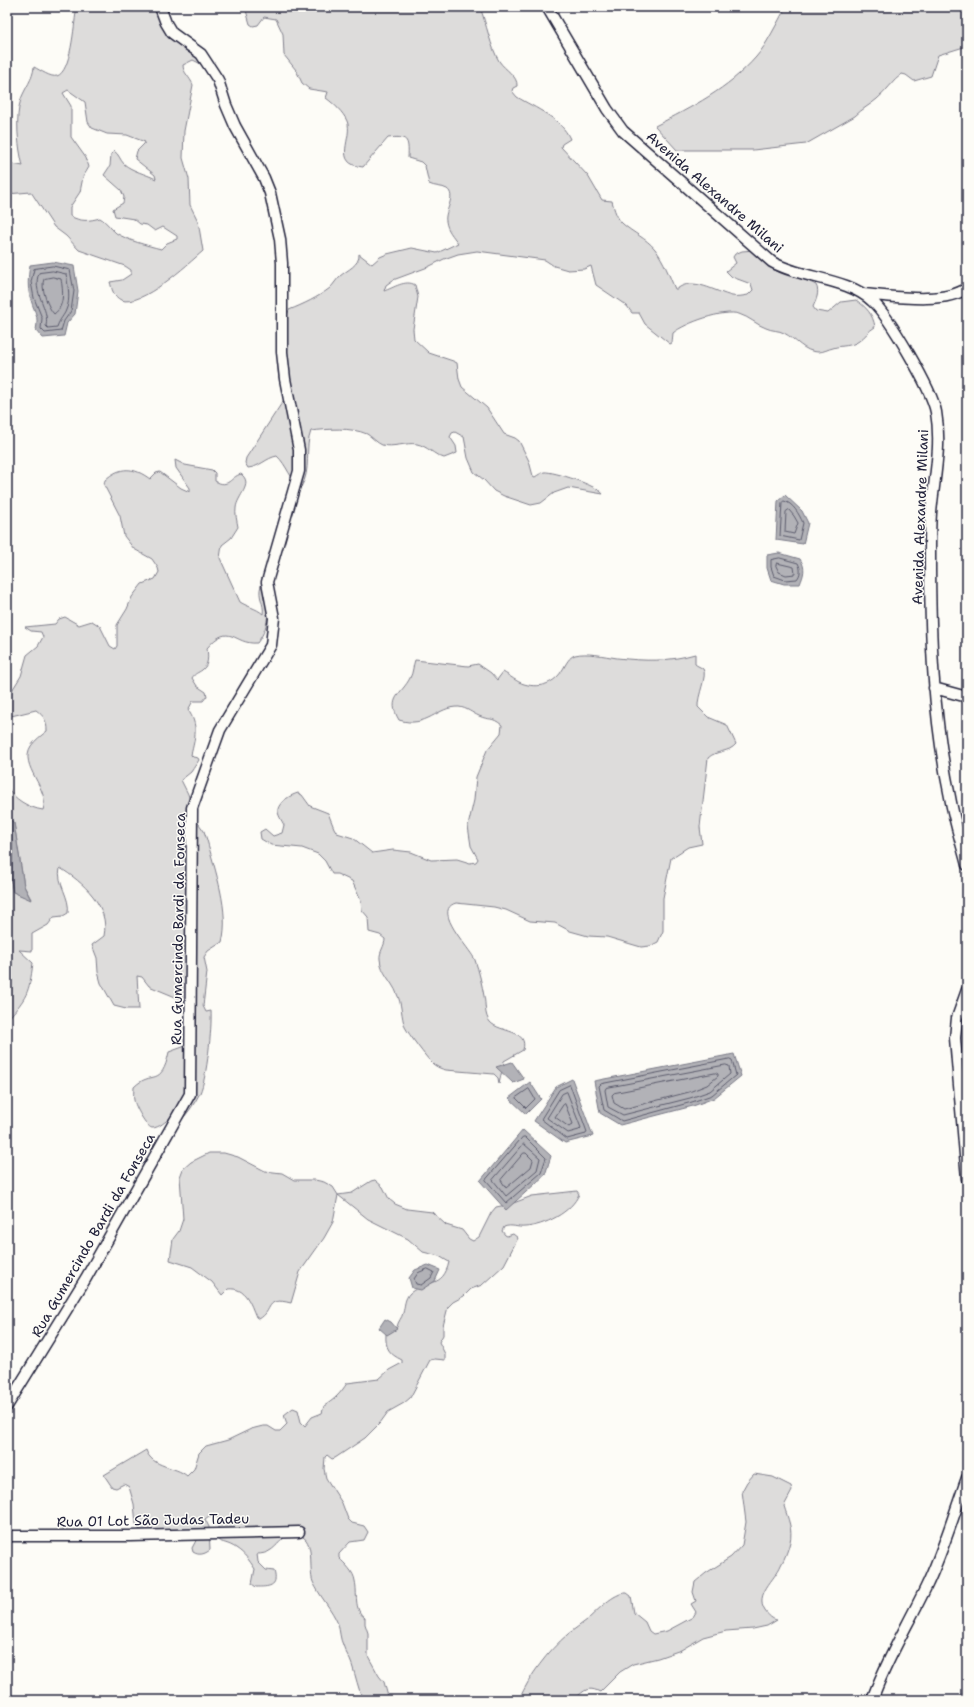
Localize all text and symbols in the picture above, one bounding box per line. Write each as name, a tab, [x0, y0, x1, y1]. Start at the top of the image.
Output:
street label: Avenida Alexandre Milani	[643, 127, 787, 257]
street label: Avenida Alexandre Milani	[908, 429, 932, 605]
street label: Rua Gumercindo Bardi da Fonseca	[167, 812, 189, 1045]
street label: Rua Gumercindo Bardi da Fonseca	[27, 1130, 159, 1340]
street label: Rua 01 Lot São Judas Tadeu	[56, 1509, 250, 1531]

